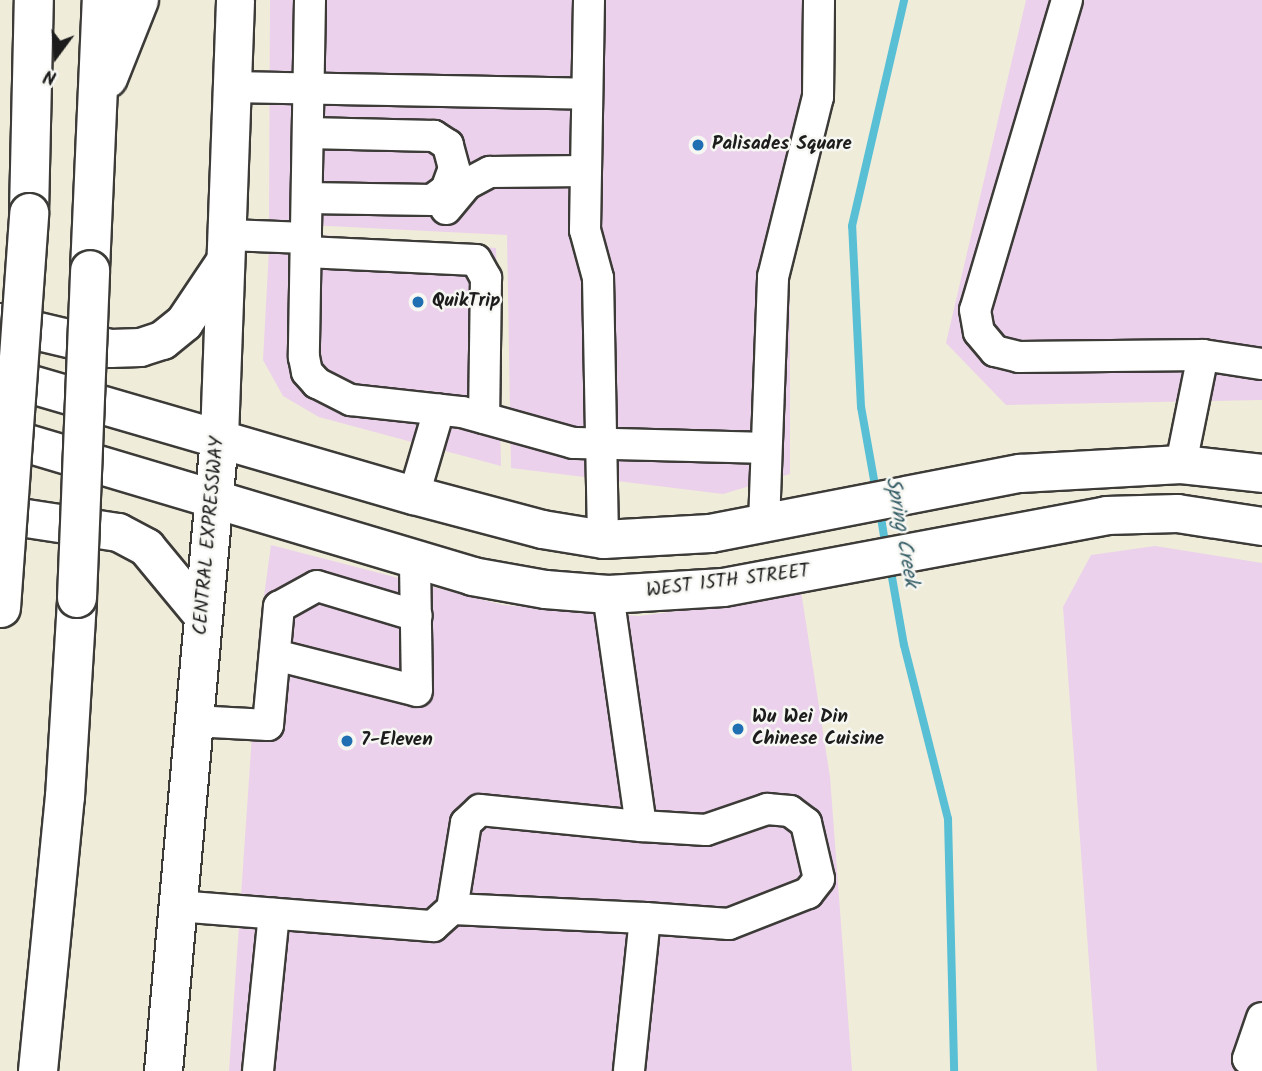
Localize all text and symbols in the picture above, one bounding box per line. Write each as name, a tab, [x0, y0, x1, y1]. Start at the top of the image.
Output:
north arrow	[21, 21, 91, 91]
text: N	[40, 60, 60, 92]
place label: Palisades Square	[712, 134, 852, 156]
marker: Palisades Square	[690, 137, 706, 153]
place label: QuikTrip	[432, 291, 500, 313]
marker: QuikTrip	[410, 294, 426, 310]
street label: CENTRAL EXPRESSWAY	[190, 436, 230, 636]
water label: Spring Creek	[879, 475, 923, 589]
street label: WEST 15TH STREET	[645, 561, 811, 603]
place label: Wu Wei Din Chinese Cuisine	[752, 707, 884, 751]
marker: Wu Wei Din Chinese Cuisine	[730, 721, 746, 737]
place label: 7-Eleven	[361, 730, 433, 752]
marker: 7-Eleven	[339, 733, 355, 749]

